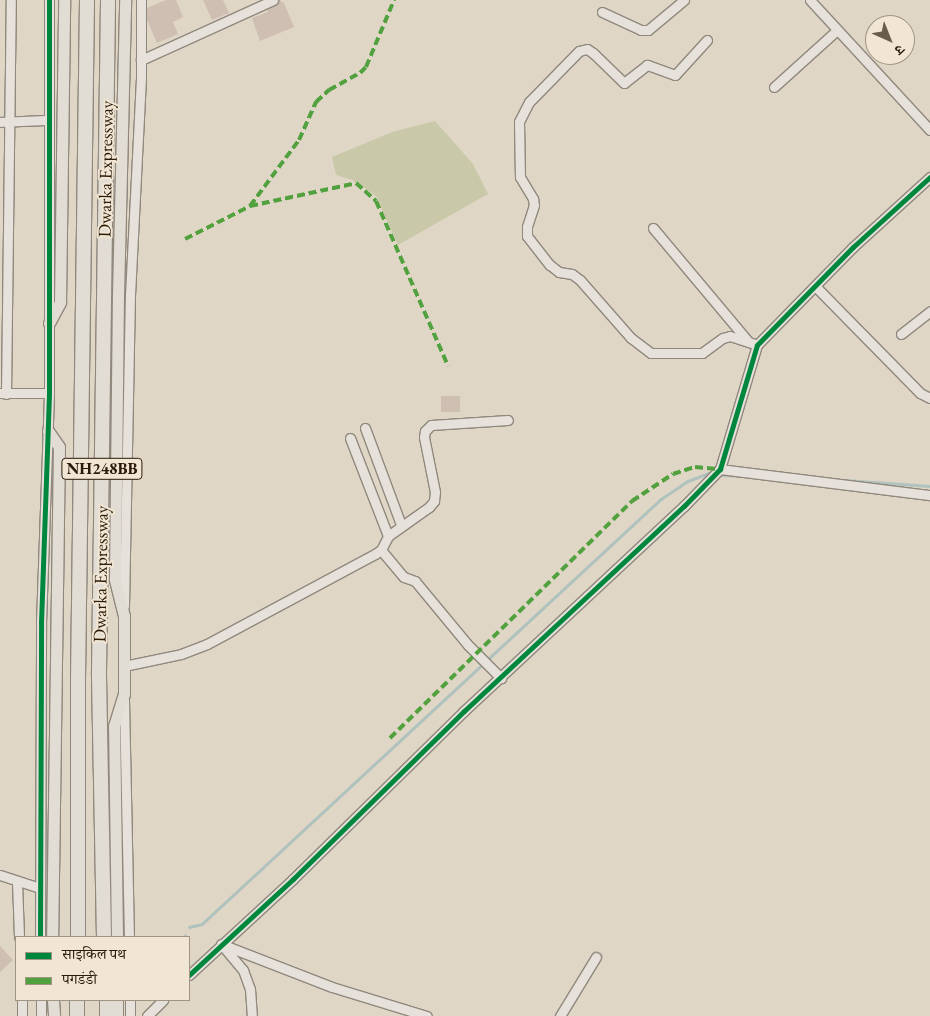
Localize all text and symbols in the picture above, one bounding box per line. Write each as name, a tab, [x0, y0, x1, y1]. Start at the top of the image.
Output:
north arrow	[865, 15, 915, 65]
text: उ	[891, 41, 909, 59]
street label: Dwarka Expressway	[94, 100, 118, 238]
road number: NH248BB	[61, 456, 143, 482]
street label: Dwarka Expressway	[89, 505, 113, 643]
legend	[15, 936, 190, 1001]
text: साइकिल पथ	[62, 944, 126, 963]
text: पगडंडी	[62, 969, 97, 988]

